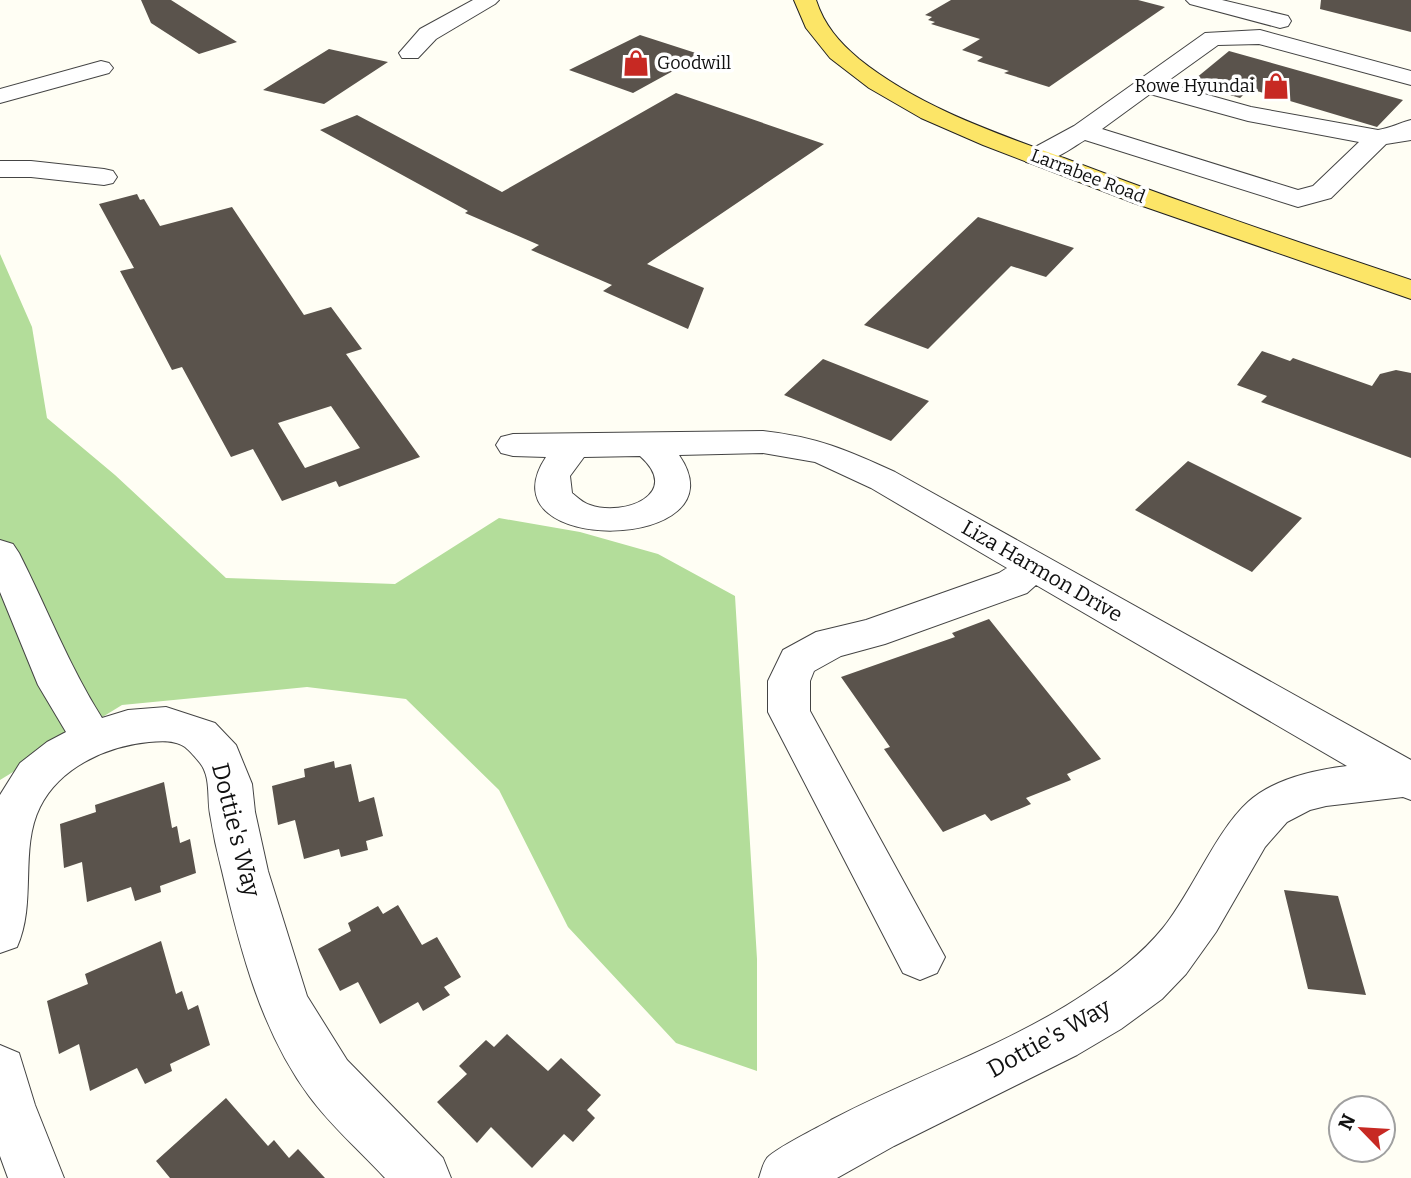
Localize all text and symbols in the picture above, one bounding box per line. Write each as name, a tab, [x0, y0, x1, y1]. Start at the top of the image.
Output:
shop icon: Goodwill	[621, 48, 651, 78]
place label: Goodwill	[657, 52, 731, 74]
shop icon: Rowe Hyundai	[1261, 71, 1291, 101]
place label: Rowe Hyundai	[1134, 75, 1255, 97]
street label: Larrabee Road	[1028, 144, 1149, 208]
street label: Liza Harmon Drive	[957, 514, 1127, 628]
street label: Dottie's Way	[206, 760, 266, 900]
street label: Dottie's Way	[982, 992, 1116, 1083]
north arrow	[1327, 1094, 1397, 1164]
text: N	[1334, 1110, 1361, 1134]

